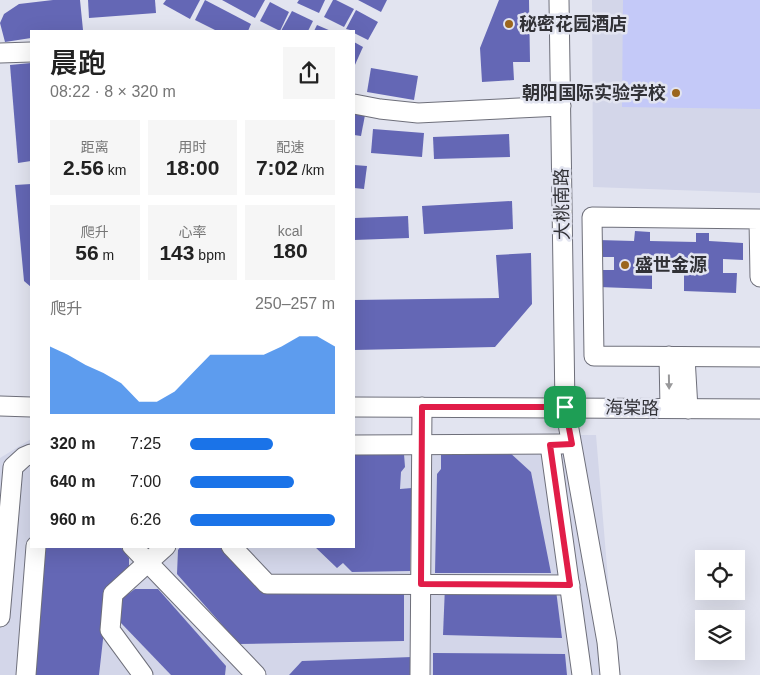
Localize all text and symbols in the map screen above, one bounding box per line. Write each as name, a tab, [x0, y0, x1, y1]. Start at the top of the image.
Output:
place label: 秘密花园酒店	[519, 14, 627, 34]
marker: 秘密花园酒店	[503, 18, 515, 30]
button: share	[283, 47, 335, 99]
text: 晨跑	[50, 48, 106, 79]
text: 08:22 · 8 × 320 m	[50, 83, 176, 100]
place label: 朝阳国际实验学校	[522, 83, 666, 103]
marker: 朝阳国际实验学校	[670, 87, 682, 99]
text: 距离	[81, 139, 109, 155]
text: 用时	[178, 139, 206, 155]
text: 配速	[276, 139, 304, 155]
text: 2.56	[63, 156, 104, 179]
text: 18:00	[166, 156, 219, 179]
text: 7:02	[256, 156, 298, 179]
text: km	[104, 162, 127, 178]
text: /km	[298, 162, 324, 178]
street label: 大桃南路	[551, 168, 573, 240]
text: kcal	[278, 223, 303, 239]
text: 爬升	[81, 224, 109, 240]
text: 心率	[178, 224, 206, 240]
text: 180	[273, 239, 308, 262]
text: 56	[75, 241, 99, 264]
text: 143	[159, 241, 194, 264]
text: m	[99, 247, 114, 263]
text: bpm	[194, 247, 226, 263]
place label: 盛世金源	[635, 255, 707, 275]
marker: 盛世金源	[619, 259, 631, 271]
text: 250–257 m	[255, 295, 335, 312]
text: 爬升	[50, 300, 82, 317]
one-way arrow	[665, 375, 673, 391]
pin	[544, 386, 586, 428]
icon: arrive	[551, 393, 579, 421]
street label: 海棠路	[605, 398, 659, 418]
text: 320 m	[50, 435, 95, 452]
text: 7:25	[130, 435, 161, 452]
text: 640 m	[50, 473, 95, 490]
text: 7:00	[130, 473, 161, 490]
text: 960 m	[50, 511, 95, 528]
text: 6:26	[130, 511, 161, 528]
map controls	[695, 550, 745, 660]
button: locate	[695, 550, 745, 600]
button: layers	[695, 610, 745, 660]

